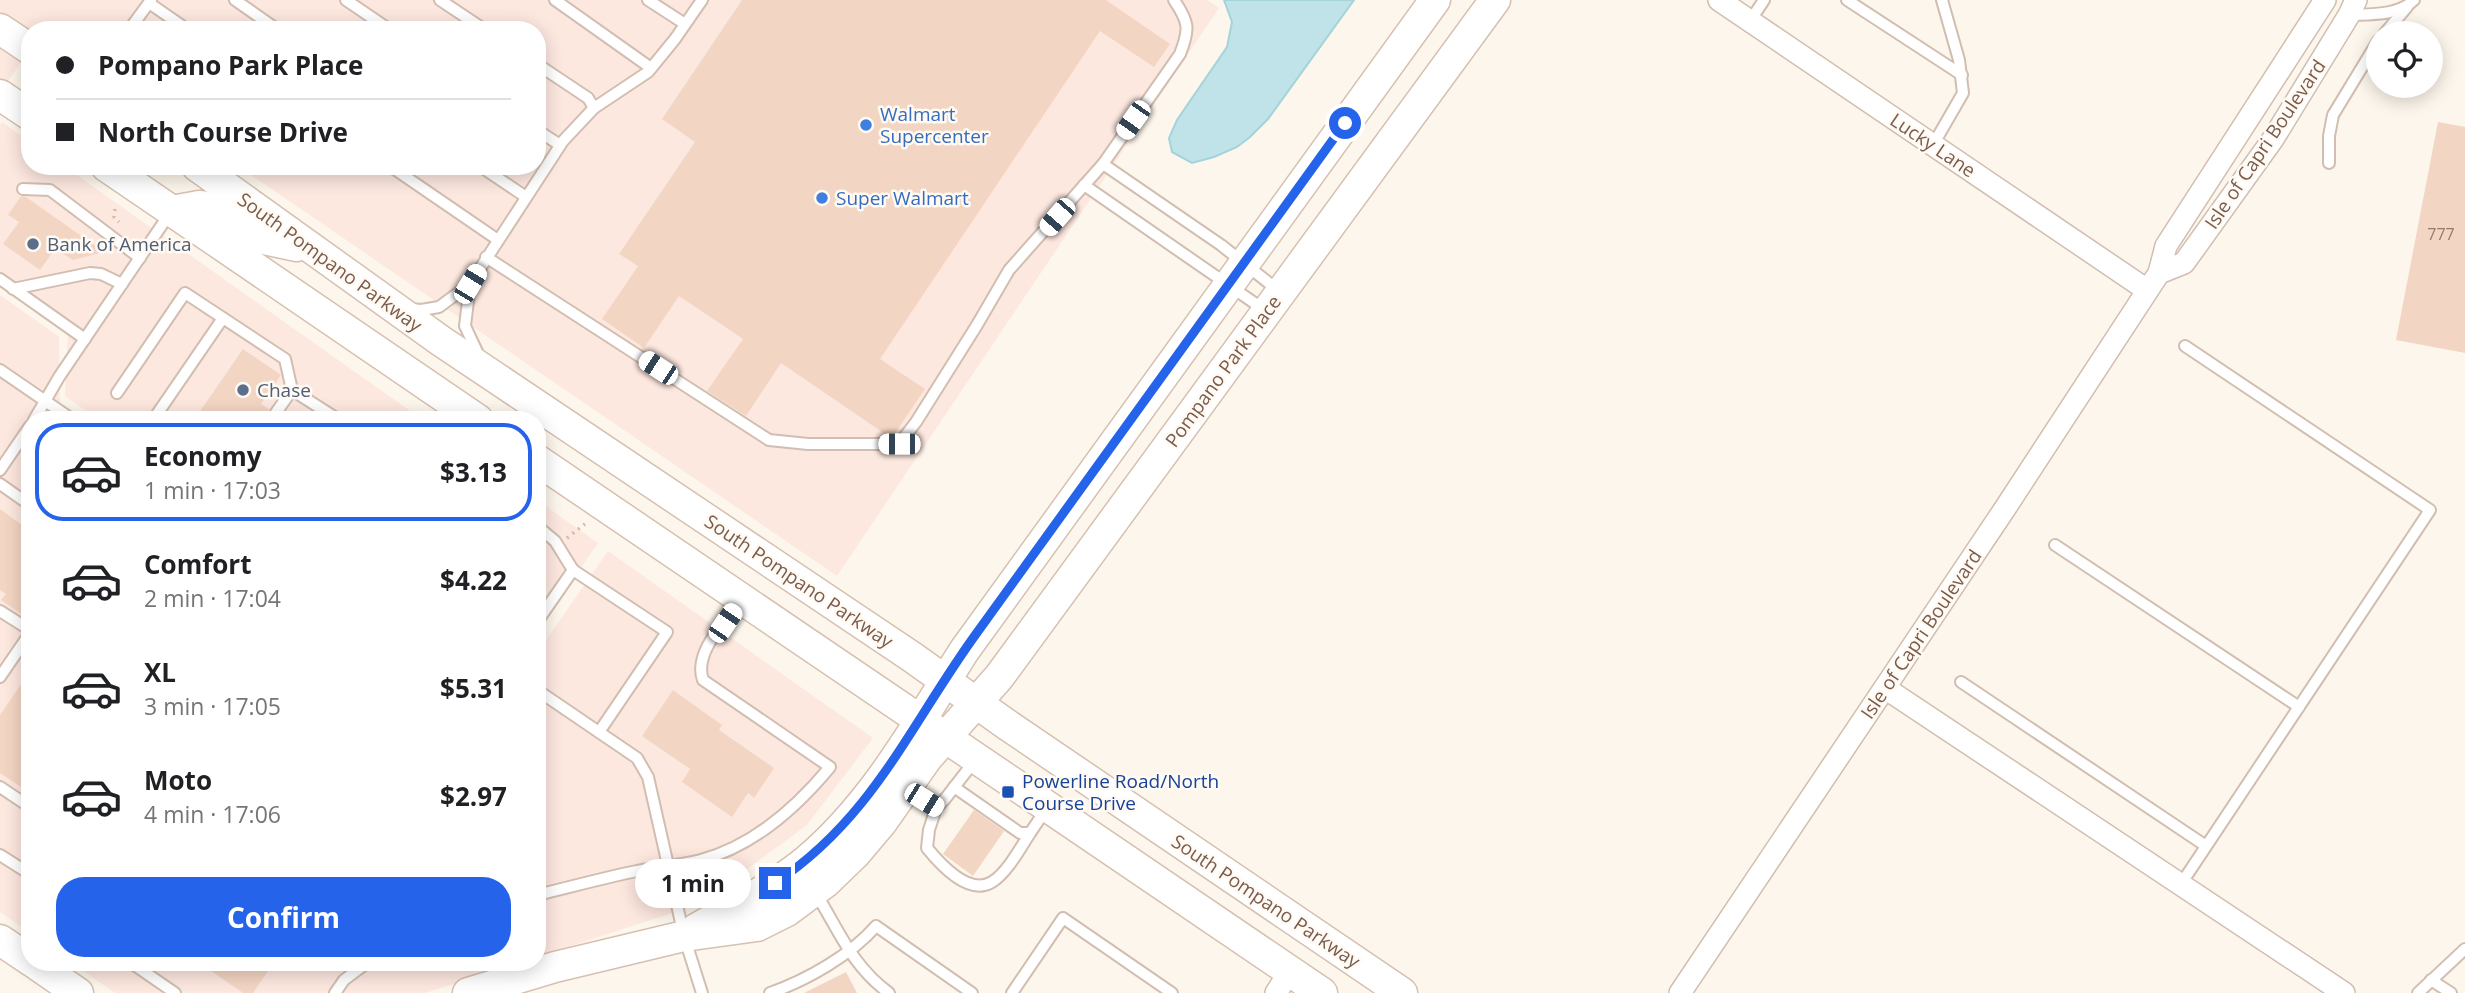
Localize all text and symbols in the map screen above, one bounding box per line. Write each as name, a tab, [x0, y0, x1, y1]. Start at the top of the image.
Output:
map controls	[2366, 21, 2443, 98]
button: locate	[2366, 21, 2443, 98]
text: Pompano Park Place	[98, 47, 363, 83]
street label: Isle of Capri Boulevard	[2198, 54, 2332, 234]
car	[1113, 97, 1154, 143]
place label: Walmart Supercenter	[880, 101, 989, 149]
route start	[1329, 107, 1361, 139]
street label: Lucky Lane	[1885, 107, 1981, 183]
text: North Course Drive	[98, 114, 348, 150]
marker: Walmart Supercenter	[858, 117, 874, 133]
place label: Super Walmart	[836, 185, 969, 211]
street label: South Pompano Parkway	[233, 186, 428, 338]
marker: Super Walmart	[814, 190, 830, 206]
car	[1036, 194, 1079, 240]
house number: 777	[2427, 223, 2455, 245]
place label: Bank of America	[47, 231, 192, 257]
marker: Bank of America	[25, 236, 41, 252]
car	[451, 261, 490, 307]
street label: Pompano Park Place	[1159, 290, 1287, 452]
car	[635, 348, 682, 388]
place label: Chase	[257, 377, 311, 403]
marker: Chase	[235, 382, 251, 398]
car	[879, 434, 921, 455]
text: Economy	[144, 438, 262, 474]
icon: car	[60, 441, 123, 504]
text: $3.13	[440, 454, 507, 490]
text: 1 min · 17:03	[144, 474, 281, 506]
street label: South Pompano Parkway	[700, 508, 899, 654]
street label: Isle of Capri Boulevard	[1854, 544, 1988, 724]
text: Comfort	[144, 546, 251, 582]
icon: car	[60, 549, 123, 612]
text: $4.22	[440, 562, 507, 598]
text: 2 min · 17:04	[144, 582, 281, 614]
car	[705, 600, 746, 646]
text: XL	[144, 654, 176, 690]
icon: car	[60, 657, 123, 720]
text: $5.31	[440, 670, 507, 706]
text: 3 min · 17:05	[144, 690, 281, 722]
text: Moto	[144, 762, 212, 798]
icon: car	[60, 765, 123, 828]
place label: Powerline Road/North Course Drive	[1022, 768, 1219, 816]
text: $2.97	[440, 778, 507, 814]
car	[901, 780, 948, 820]
marker: Powerline Road/North Course Drive	[1000, 784, 1016, 800]
text: 4 min · 17:06	[144, 798, 281, 830]
street label: South Pompano Parkway	[1167, 828, 1366, 974]
callout: 1 min	[635, 858, 750, 908]
text: 1 min	[661, 867, 725, 899]
route end	[759, 867, 791, 899]
button: Confirm	[56, 877, 511, 957]

